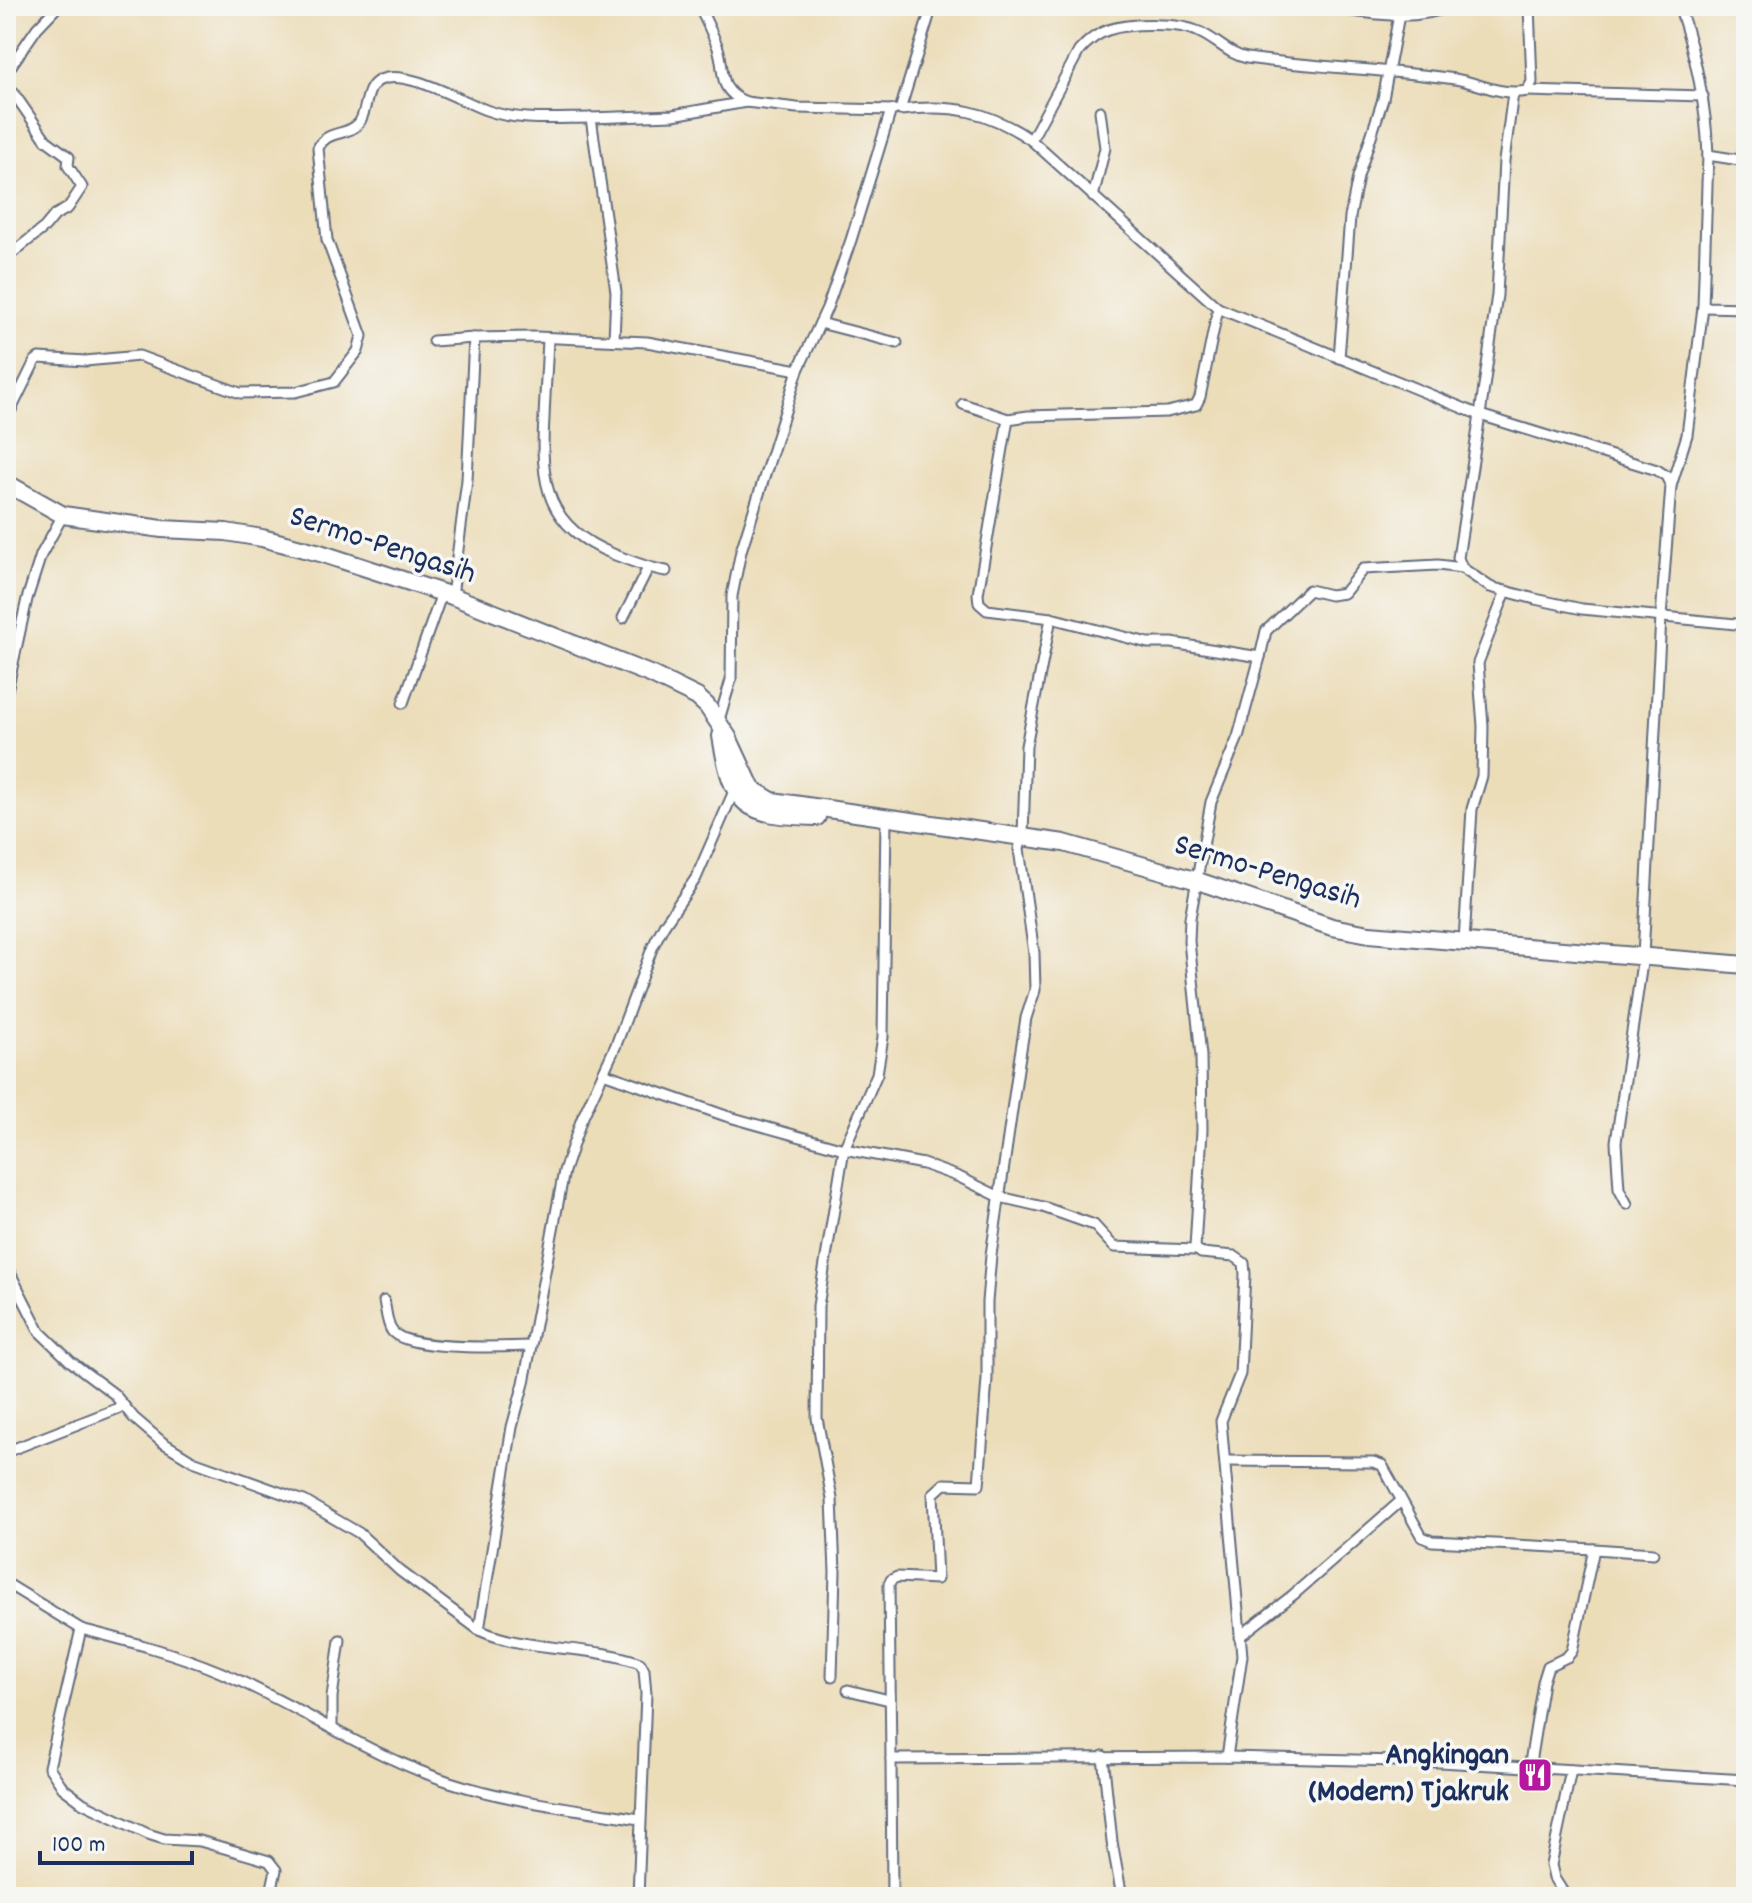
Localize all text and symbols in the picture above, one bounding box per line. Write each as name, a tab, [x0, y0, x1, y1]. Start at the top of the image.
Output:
street label: Sermo-Pengasih	[283, 495, 481, 599]
street label: Sermo-Pengasih	[1168, 824, 1366, 924]
place label: Angkingan (Modern) Tjakruk	[1309, 1734, 1509, 1817]
restaurant icon: Angkingan (Modern) Tjakruk	[1516, 1756, 1554, 1794]
scale bar	[40, 1815, 192, 1865]
text: 100 m	[52, 1829, 105, 1863]

